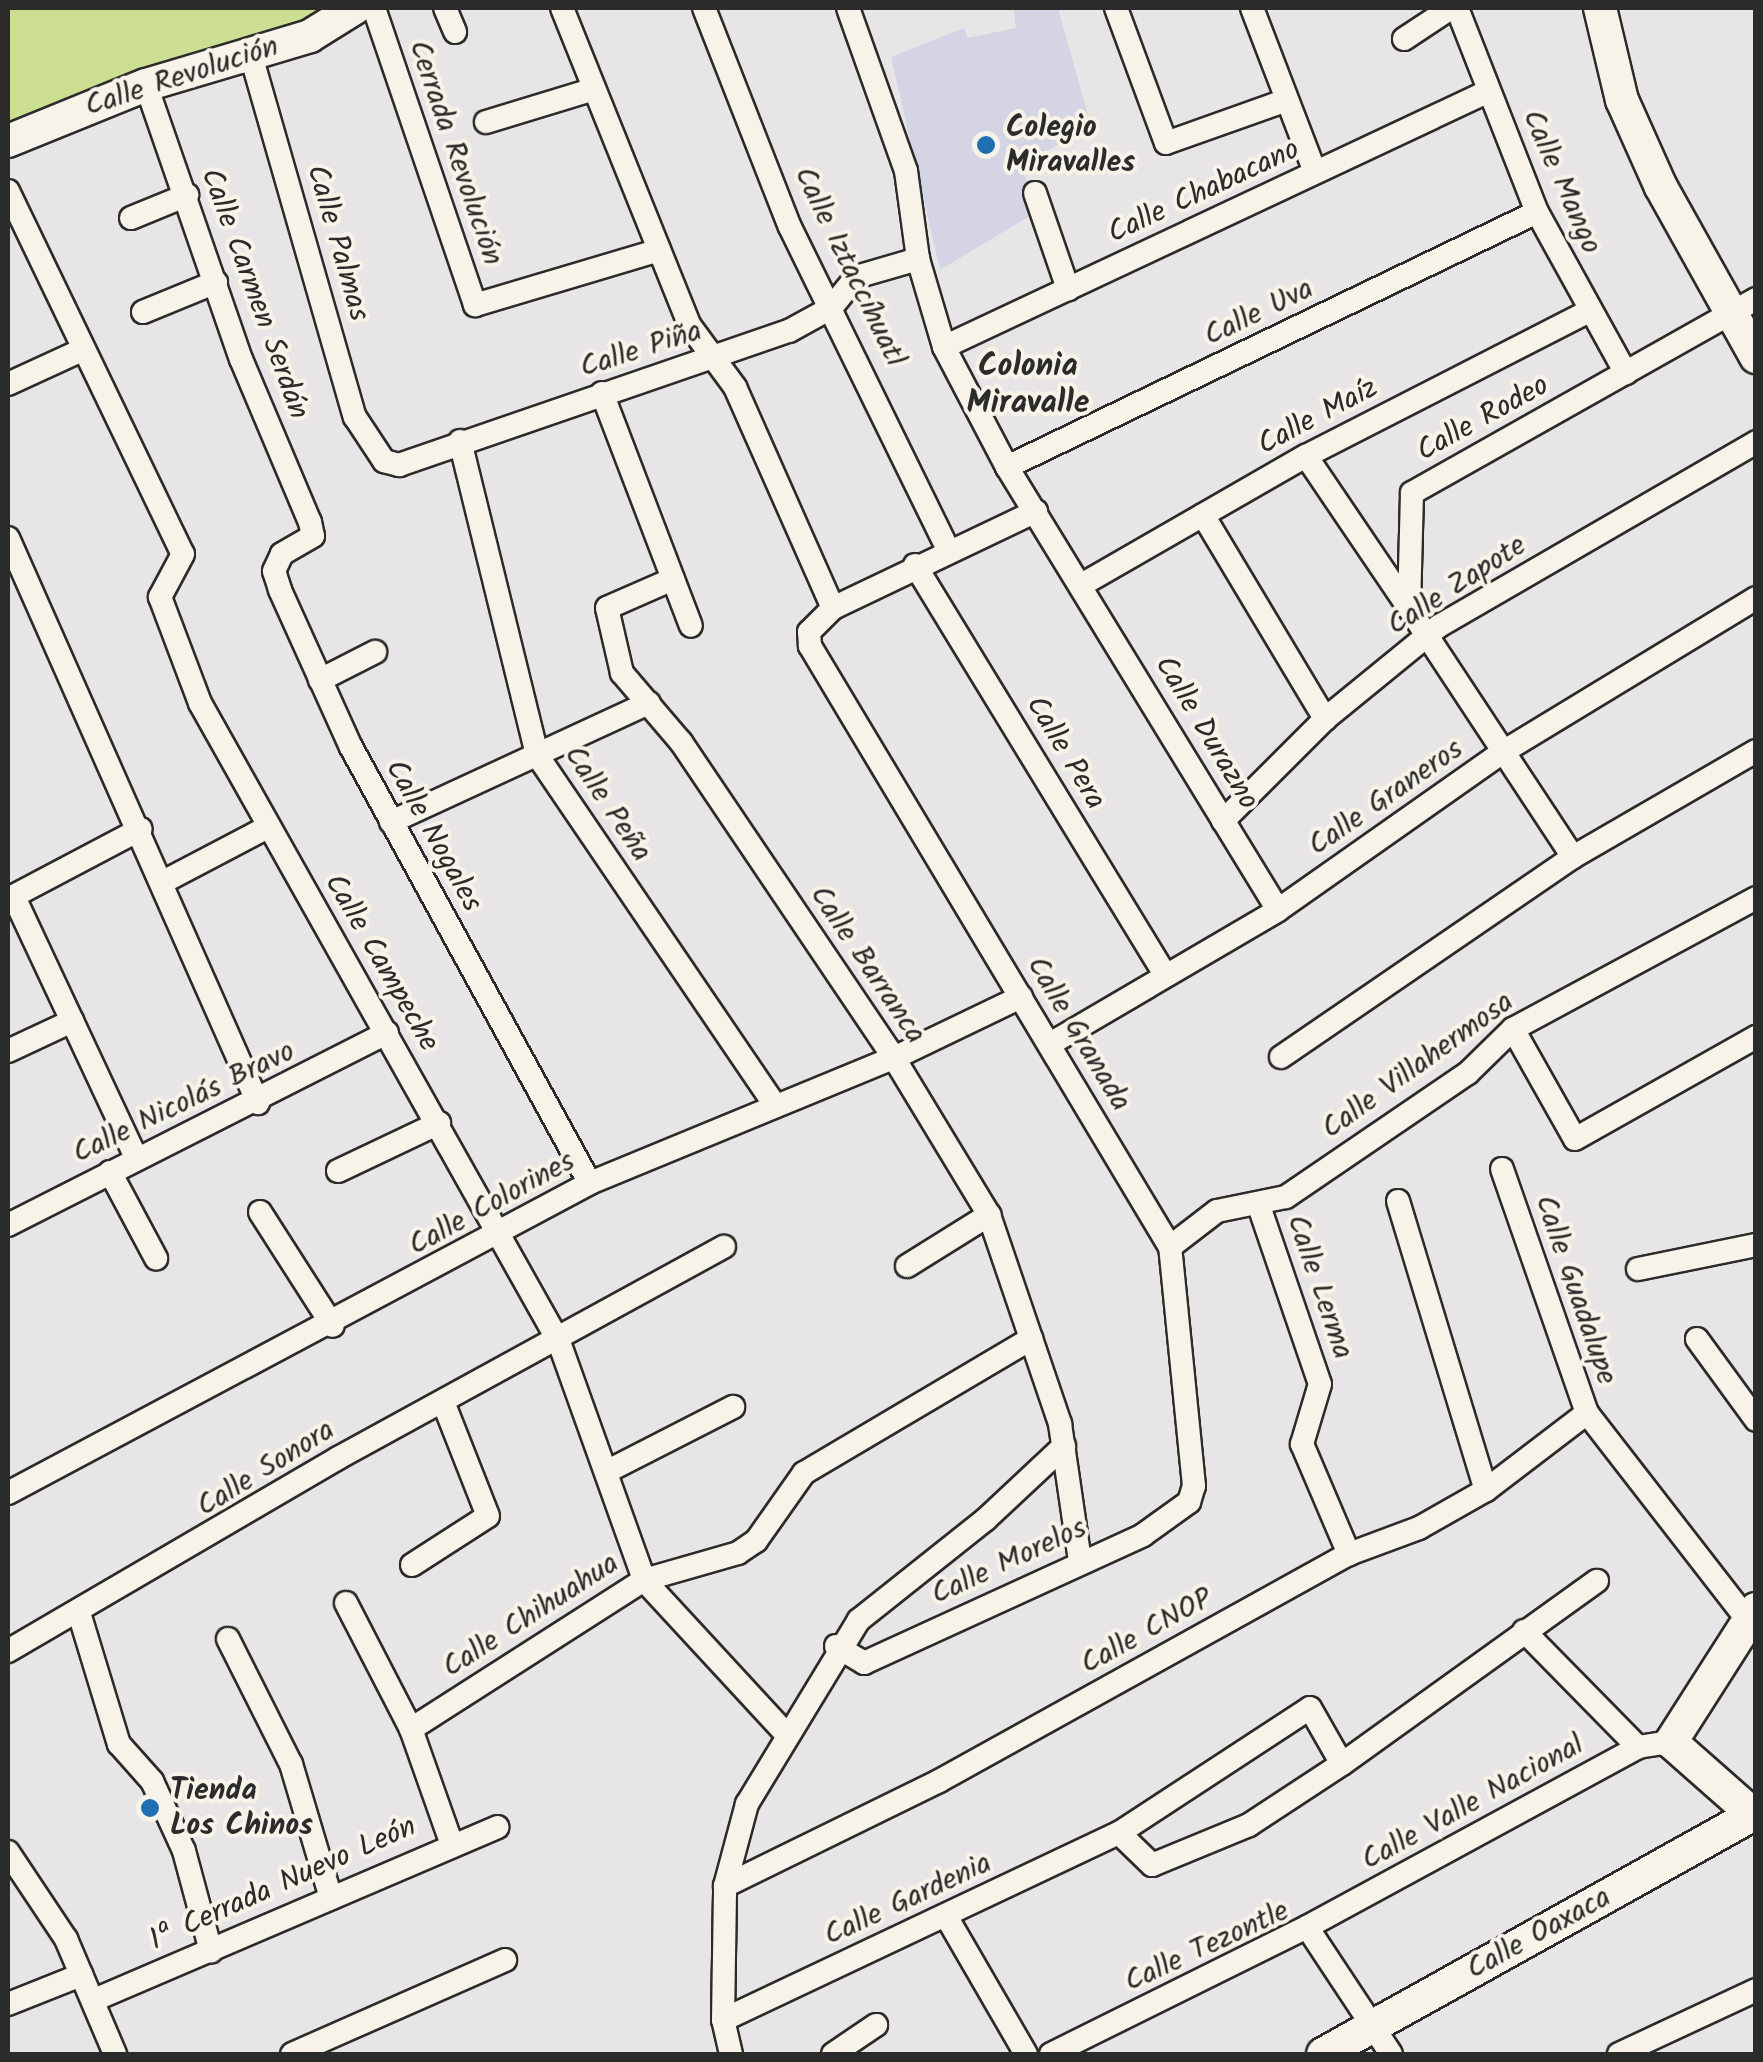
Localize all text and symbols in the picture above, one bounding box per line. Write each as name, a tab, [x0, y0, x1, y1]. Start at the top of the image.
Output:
street label: Calle Revolución	[81, 29, 283, 125]
street label: Cerrada Revolución	[400, 36, 510, 270]
street label: Calle Mango	[1513, 104, 1609, 260]
place label: Colegio Miravalles	[1006, 110, 1135, 180]
street label: Calle Chabacano	[1102, 132, 1306, 252]
marker: Colegio Miravalles	[975, 134, 997, 156]
street label: Calle Palmas	[298, 161, 376, 325]
street label: Calle Iztaccíhuatl	[785, 161, 913, 373]
street label: Calle Carmen Serdán	[192, 164, 316, 424]
street label: Calle Uva	[1199, 271, 1319, 355]
street label: Calle Piña	[576, 313, 706, 387]
district label: Colonia Miravalle	[967, 349, 1089, 424]
street label: Calle Rodeo	[1411, 368, 1555, 470]
street label: Calle Maíz	[1252, 371, 1384, 463]
street label: Calle Zapote	[1381, 528, 1533, 644]
street label: Calle Durazno	[1146, 650, 1266, 816]
street label: Calle Pera	[1017, 690, 1113, 816]
street label: Calle Graneros	[1302, 732, 1470, 864]
street label: Calle Peña	[555, 739, 659, 869]
street label: Calle Nogales	[377, 754, 489, 918]
street label: Calle Campeche	[316, 868, 446, 1058]
street label: Calle Barranca	[801, 879, 933, 1051]
street label: Calle Granada	[1018, 950, 1138, 1118]
street label: Calle Villahermosa	[1315, 984, 1521, 1148]
street label: Calle Nicolás Bravo	[67, 1034, 301, 1172]
street label: Calle Colorines	[403, 1144, 581, 1264]
street label: Calle Guadalupe	[1526, 1191, 1624, 1389]
street label: Calle Lerma	[1278, 1210, 1360, 1364]
street label: Calle Sonora	[191, 1413, 341, 1525]
street label: Calle Morelos	[926, 1510, 1092, 1614]
street label: Calle Chihuahua	[436, 1546, 626, 1686]
street label: Calle CNOP	[1075, 1581, 1219, 1683]
street label: Calle Valle Nacional	[1356, 1727, 1590, 1879]
place label: Tienda Los Chinos	[170, 1773, 313, 1844]
marker: Tienda Los Chinos	[139, 1797, 161, 1819]
street label: 1ª Cerrada Nuevo León	[144, 1809, 422, 1959]
street label: Calle Gardenia	[819, 1846, 997, 1954]
street label: Calle Oaxaca	[1461, 1880, 1617, 1988]
street label: Calle Tezontle	[1119, 1893, 1295, 2001]

